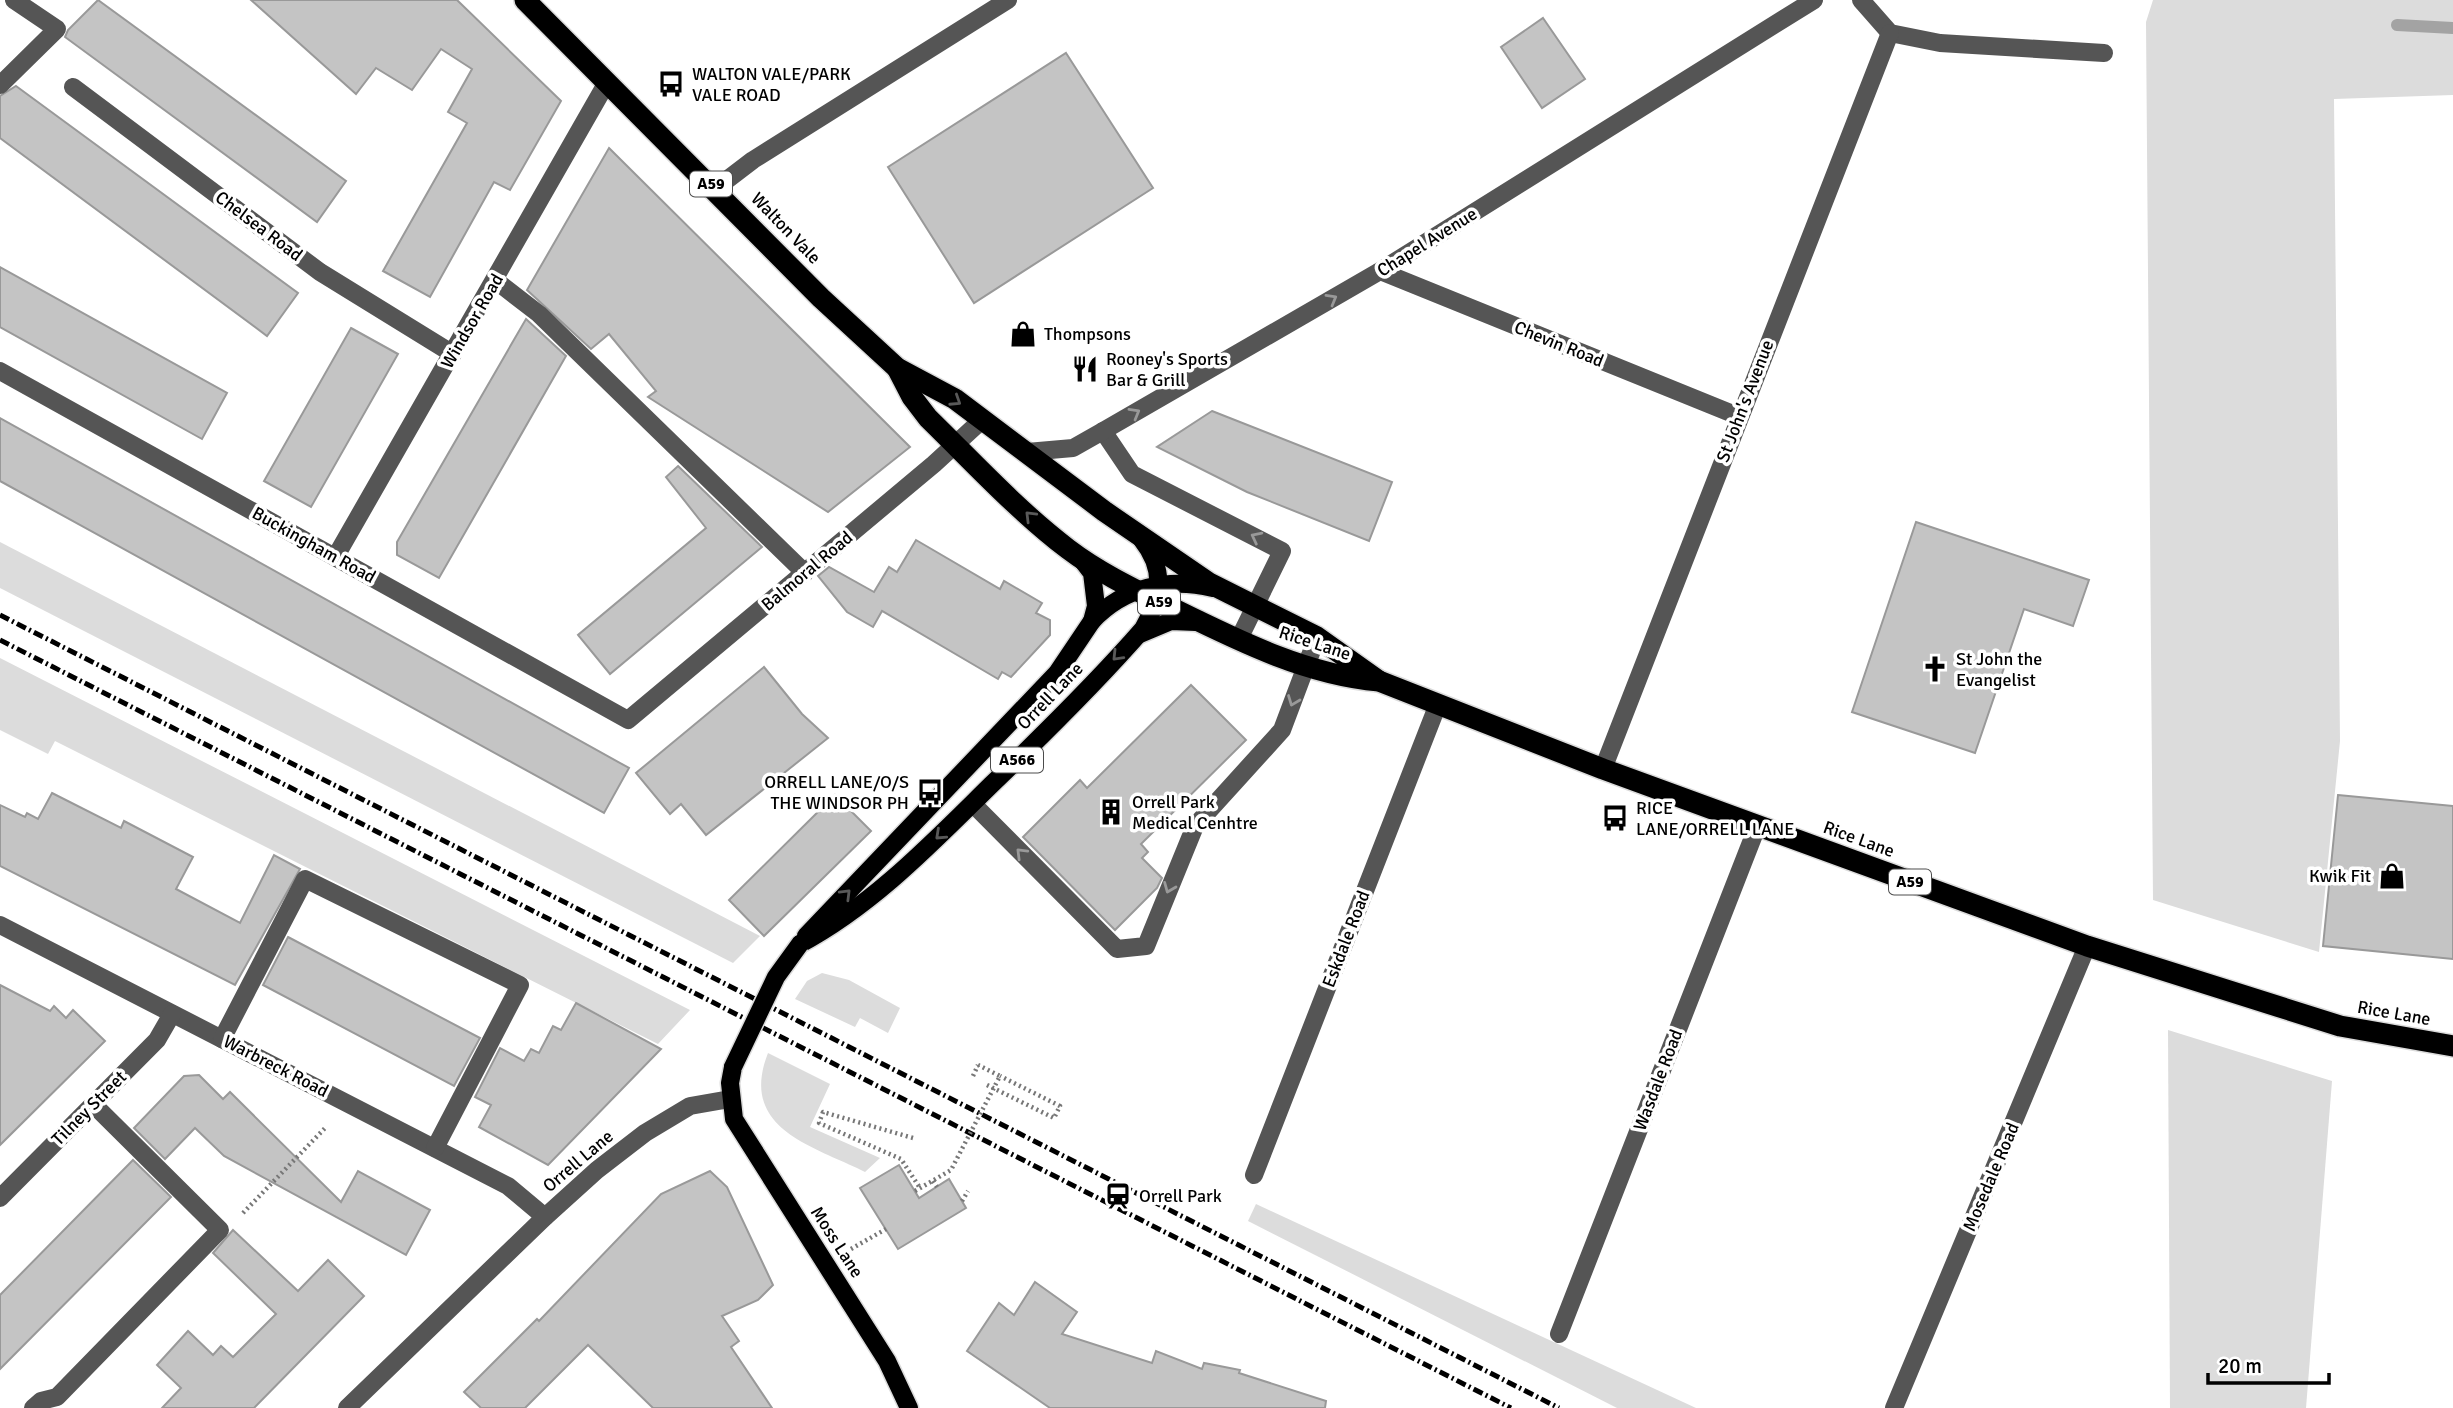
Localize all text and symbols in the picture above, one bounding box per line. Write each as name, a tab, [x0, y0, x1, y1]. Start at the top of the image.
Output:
place label: WALTON VALE/PARK VALE ROAD	[692, 63, 851, 106]
bus stop icon: WALTON VALE/PARK VALE ROAD	[656, 69, 686, 99]
road number: A59	[690, 172, 732, 196]
street label: Chelsea Road	[211, 186, 307, 266]
street label: Walton Vale	[747, 188, 825, 268]
street label: Chapel Avenue	[1373, 202, 1481, 282]
street label: Windsor Road	[436, 270, 508, 372]
one-way arrow	[1324, 294, 1337, 307]
street label: Chevin Road	[1511, 316, 1607, 372]
shop icon: Thompsons	[1008, 319, 1038, 349]
place label: Thompsons	[1044, 323, 1131, 345]
street label: St John's Avenue	[1712, 337, 1778, 465]
place label: Rooney's Sports Bar & Grill	[1106, 348, 1228, 391]
restaurant icon: Rooney's Sports Bar & Grill	[1070, 354, 1100, 384]
one-way arrow	[949, 392, 962, 405]
one-way arrow	[1127, 408, 1140, 421]
street label: Buckingham Road	[248, 502, 380, 588]
one-way arrow	[1026, 512, 1038, 524]
street label: Balmoral Road	[757, 526, 857, 616]
one-way arrow	[1251, 532, 1263, 546]
road number: A59	[1138, 590, 1180, 614]
street label: Rice Lane	[1276, 621, 1354, 665]
one-way arrow	[1113, 648, 1126, 661]
place label: St John the Evangelist	[1956, 648, 2042, 691]
church icon: St John the Evangelist	[1920, 654, 1950, 684]
street label: Orrell Lane	[1012, 658, 1088, 734]
one-way arrow	[1287, 695, 1301, 707]
road number: A566	[991, 748, 1043, 772]
place label: ORRELL LANE/O/S THE WINDSOR PH	[764, 771, 909, 814]
bus stop icon: ORRELL LANE/O/S THE WINDSOR PH	[915, 777, 945, 807]
place label: Orrell Park Medical Cenhtre	[1132, 791, 1258, 834]
building icon: Orrell Park Medical Cenhtre	[1096, 797, 1126, 827]
place label: RICE LANE/ORRELL LANE	[1636, 797, 1794, 840]
bus stop icon: RICE LANE/ORRELL LANE	[1600, 803, 1630, 833]
street label: Rice Lane	[1820, 816, 1898, 862]
one-way arrow	[935, 827, 948, 840]
one-way arrow	[1017, 848, 1030, 861]
shop icon: Kwik Fit	[2377, 861, 2407, 891]
place label: Kwik Fit	[2309, 865, 2371, 887]
road number: A59	[1889, 870, 1931, 894]
one-way arrow	[1164, 881, 1178, 893]
street label: Eskdale Road	[1317, 887, 1375, 991]
one-way arrow	[838, 889, 851, 902]
street label: Rice Lane	[2356, 996, 2432, 1030]
street label: Wasdale Road	[1629, 1026, 1687, 1134]
street label: Warbreck Road	[220, 1030, 332, 1102]
street label: Tilney Street	[47, 1066, 131, 1150]
street label: Mosedale Road	[1958, 1119, 2024, 1235]
street label: Orrell Lane	[538, 1125, 618, 1197]
station icon: Orrell Park	[1103, 1181, 1133, 1211]
place label: Orrell Park	[1139, 1185, 1222, 1207]
street label: Moss Lane	[806, 1202, 868, 1282]
scale bar	[2208, 1342, 2329, 1386]
text: 20 m	[2218, 1353, 2262, 1379]

